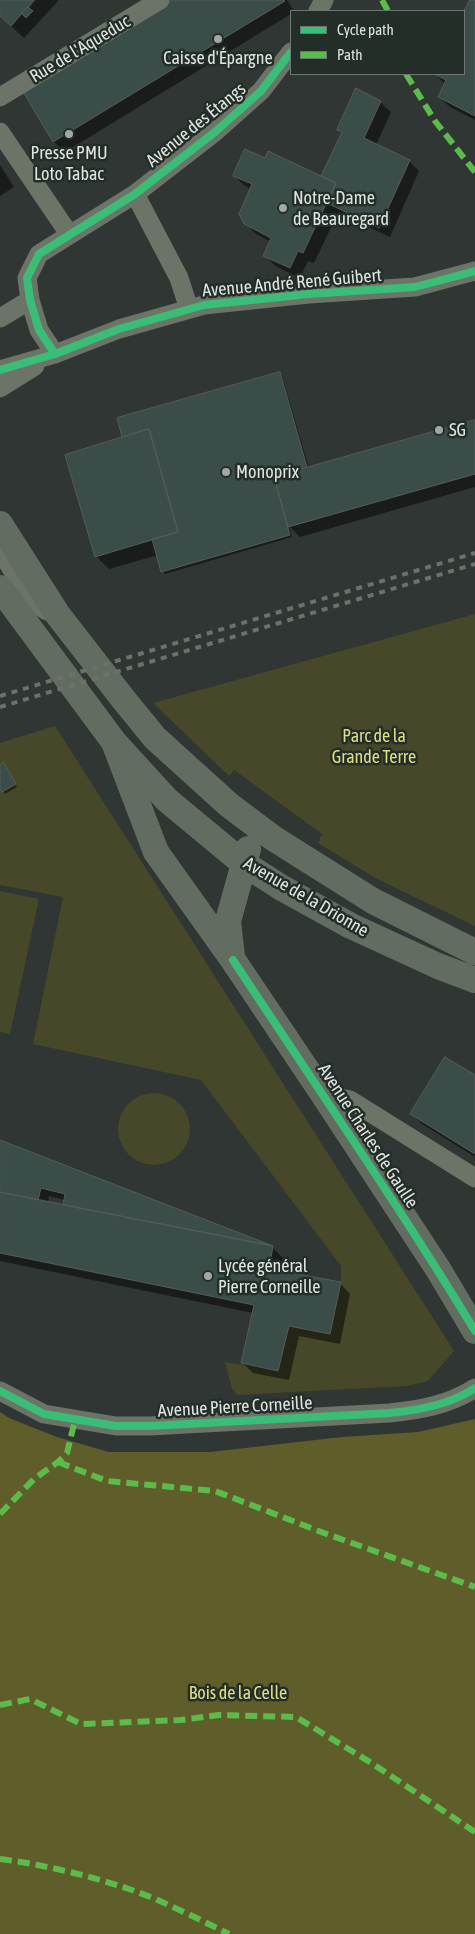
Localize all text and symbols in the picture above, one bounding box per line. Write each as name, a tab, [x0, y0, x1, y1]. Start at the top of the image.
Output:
legend	[290, 10, 465, 75]
street label: Rue de l'Aqueduc	[26, 11, 134, 87]
text: Cycle path	[337, 21, 394, 38]
marker: Caisse d'Épargne	[212, 33, 224, 45]
text: Path	[337, 46, 363, 63]
place label: Caisse d'Épargne	[163, 47, 273, 69]
street label: Avenue des Étangs	[142, 78, 250, 172]
marker: Presse PMU Loto Tabac	[63, 128, 75, 140]
place label: Presse PMU Loto Tabac	[30, 142, 108, 184]
place label: Notre-Dame de Beauregard	[293, 187, 389, 230]
marker: Notre-Dame de Beauregard	[277, 202, 289, 214]
street label: Avenue André René Guibert	[201, 264, 383, 302]
place label: SG	[449, 419, 466, 441]
marker: SG	[433, 424, 445, 436]
place label: Monoprix	[236, 461, 299, 483]
marker: Monoprix	[220, 466, 232, 478]
park label: Parc de la Grande Terre	[332, 725, 416, 768]
street label: Avenue de la Drionne	[240, 852, 372, 942]
street label: Avenue Charles de Gaulle	[313, 1060, 423, 1212]
place label: Lycée général Pierre Corneille	[218, 1255, 320, 1298]
marker: Lycée général Pierre Corneille	[202, 1270, 214, 1282]
street label: Avenue Pierre Corneille	[157, 1392, 313, 1422]
park label: Bois de la Celle	[189, 1682, 287, 1704]

